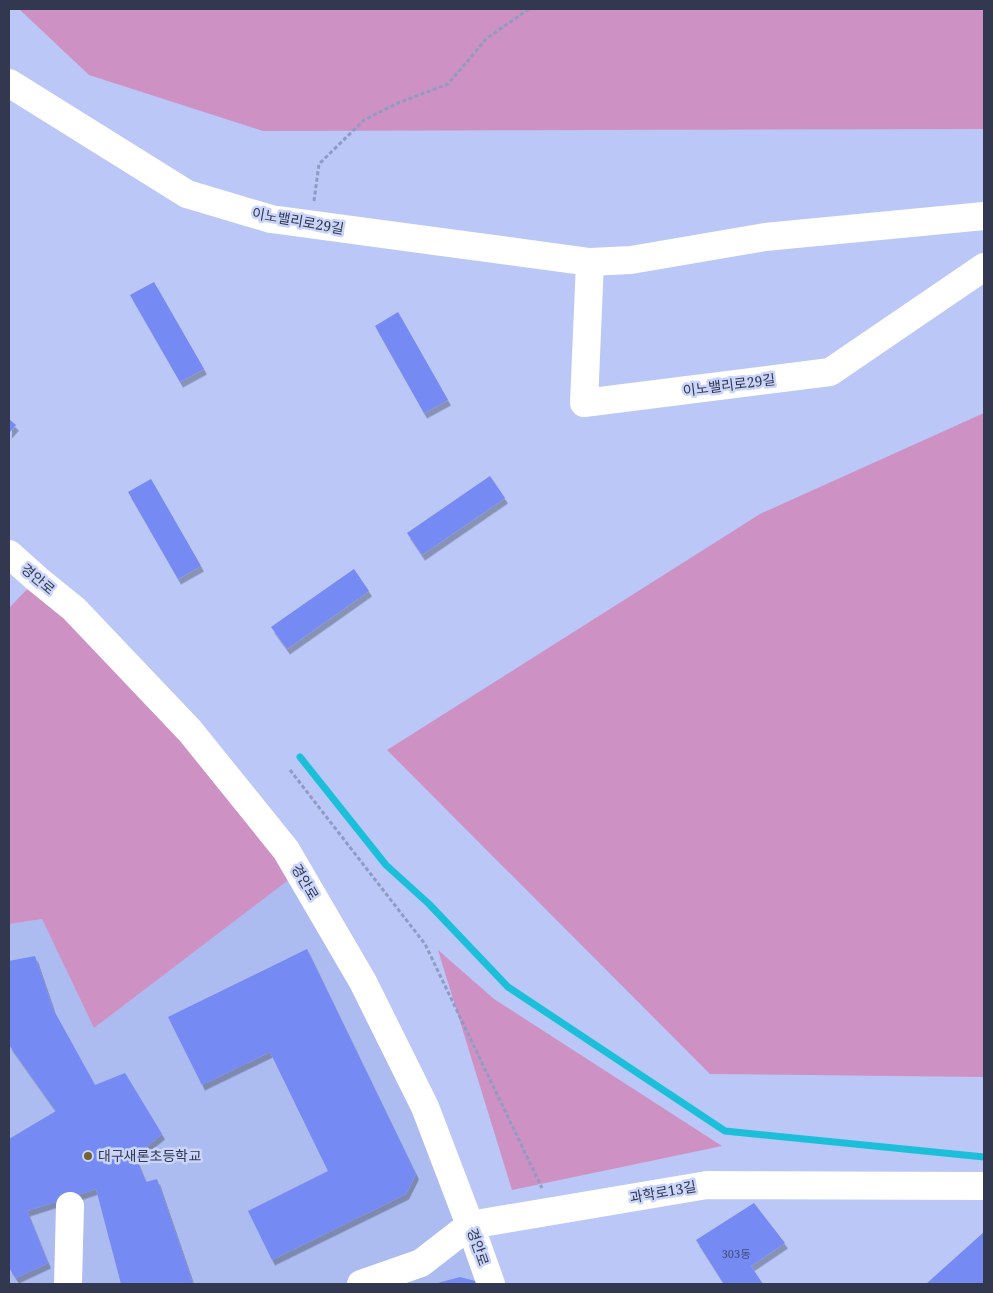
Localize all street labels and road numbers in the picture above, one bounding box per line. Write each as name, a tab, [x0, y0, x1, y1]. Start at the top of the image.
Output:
street label: 이노밸리로29길	[251, 203, 345, 238]
street label: 이노밸리로29길	[682, 369, 776, 400]
street label: 경안로	[17, 559, 59, 598]
street label: 경안로	[288, 860, 323, 903]
street label: 과학로13길	[628, 1176, 698, 1207]
street label: 경안로	[463, 1225, 494, 1268]

